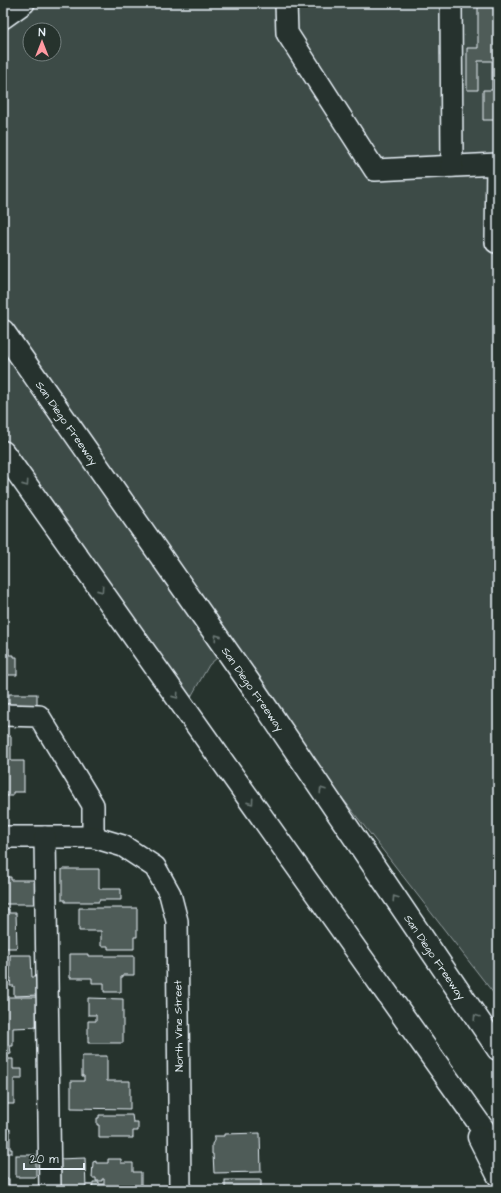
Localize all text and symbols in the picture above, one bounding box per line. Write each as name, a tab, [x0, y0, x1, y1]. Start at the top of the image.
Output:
north arrow	[22, 22, 62, 62]
text: N	[39, 25, 46, 40]
street label: San Diego Freeway	[31, 378, 101, 469]
one-way arrow	[21, 480, 29, 487]
one-way arrow	[96, 586, 104, 593]
one-way arrow	[214, 634, 222, 641]
street label: San Diego Freeway	[217, 644, 287, 735]
one-way arrow	[171, 692, 178, 699]
one-way arrow	[320, 787, 327, 794]
one-way arrow	[246, 798, 253, 805]
one-way arrow	[392, 895, 400, 902]
street label: San Diego Freeway	[400, 912, 469, 1003]
street label: North Vine Street	[170, 979, 187, 1072]
one-way arrow	[473, 1014, 481, 1021]
scale bar	[24, 1145, 84, 1171]
text: 20 m	[30, 1151, 59, 1168]

